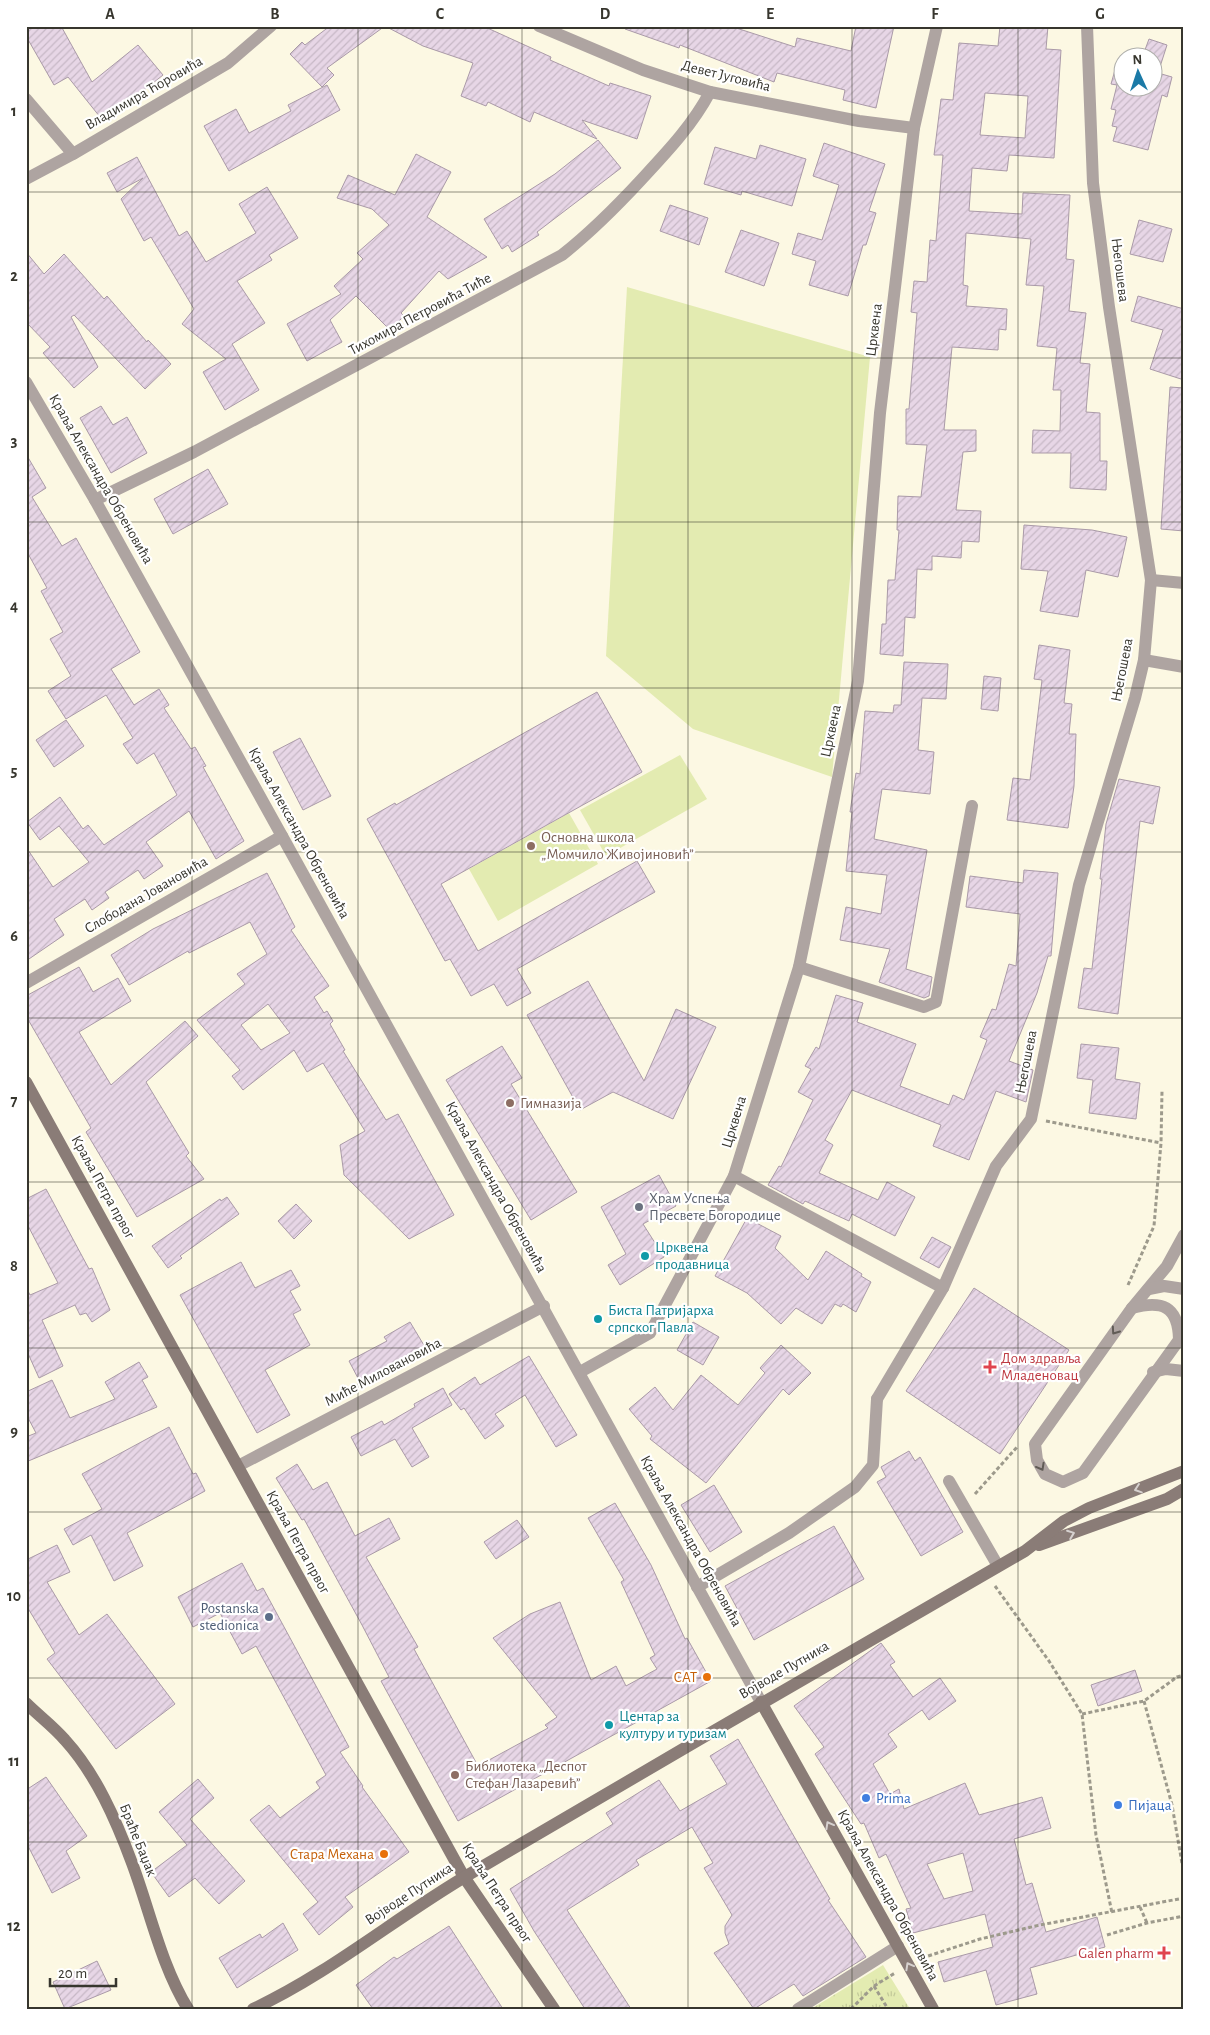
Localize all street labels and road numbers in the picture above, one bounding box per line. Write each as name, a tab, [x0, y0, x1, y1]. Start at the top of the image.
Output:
street label: Владимира Ћоровића	[83, 53, 205, 133]
street label: Девет Југовића	[680, 58, 772, 94]
street label: Његошева	[1109, 237, 1131, 303]
street label: Тихомира Петровића Тиће	[346, 270, 494, 358]
street label: Црквена	[863, 302, 885, 357]
street label: Краља Александра Обреновића	[46, 392, 156, 567]
street label: Његошева	[1108, 637, 1136, 703]
street label: Црквена	[818, 703, 844, 759]
street label: Краља Александра Обреновића	[246, 745, 352, 921]
street label: Слободана Јовановића	[82, 854, 210, 936]
street label: Његошева	[1012, 1029, 1040, 1095]
street label: Црквена	[719, 1094, 749, 1150]
street label: Краља Александра Обреновића	[443, 1099, 549, 1275]
street label: Краља Петра првог	[68, 1133, 138, 1242]
street label: Миће Миловановића	[322, 1335, 444, 1409]
street label: Краља Александра Обреновића	[638, 1453, 744, 1629]
street label: Краља Петра првог	[263, 1488, 333, 1597]
street label: Војводе Путника	[736, 1638, 832, 1702]
street label: Браће Баџак	[117, 1802, 159, 1879]
street label: Краља Александра Обреновића	[835, 1807, 941, 1983]
street label: Краља Петра првог	[459, 1840, 535, 1946]
street label: Војводе Путника	[363, 1860, 456, 1928]

